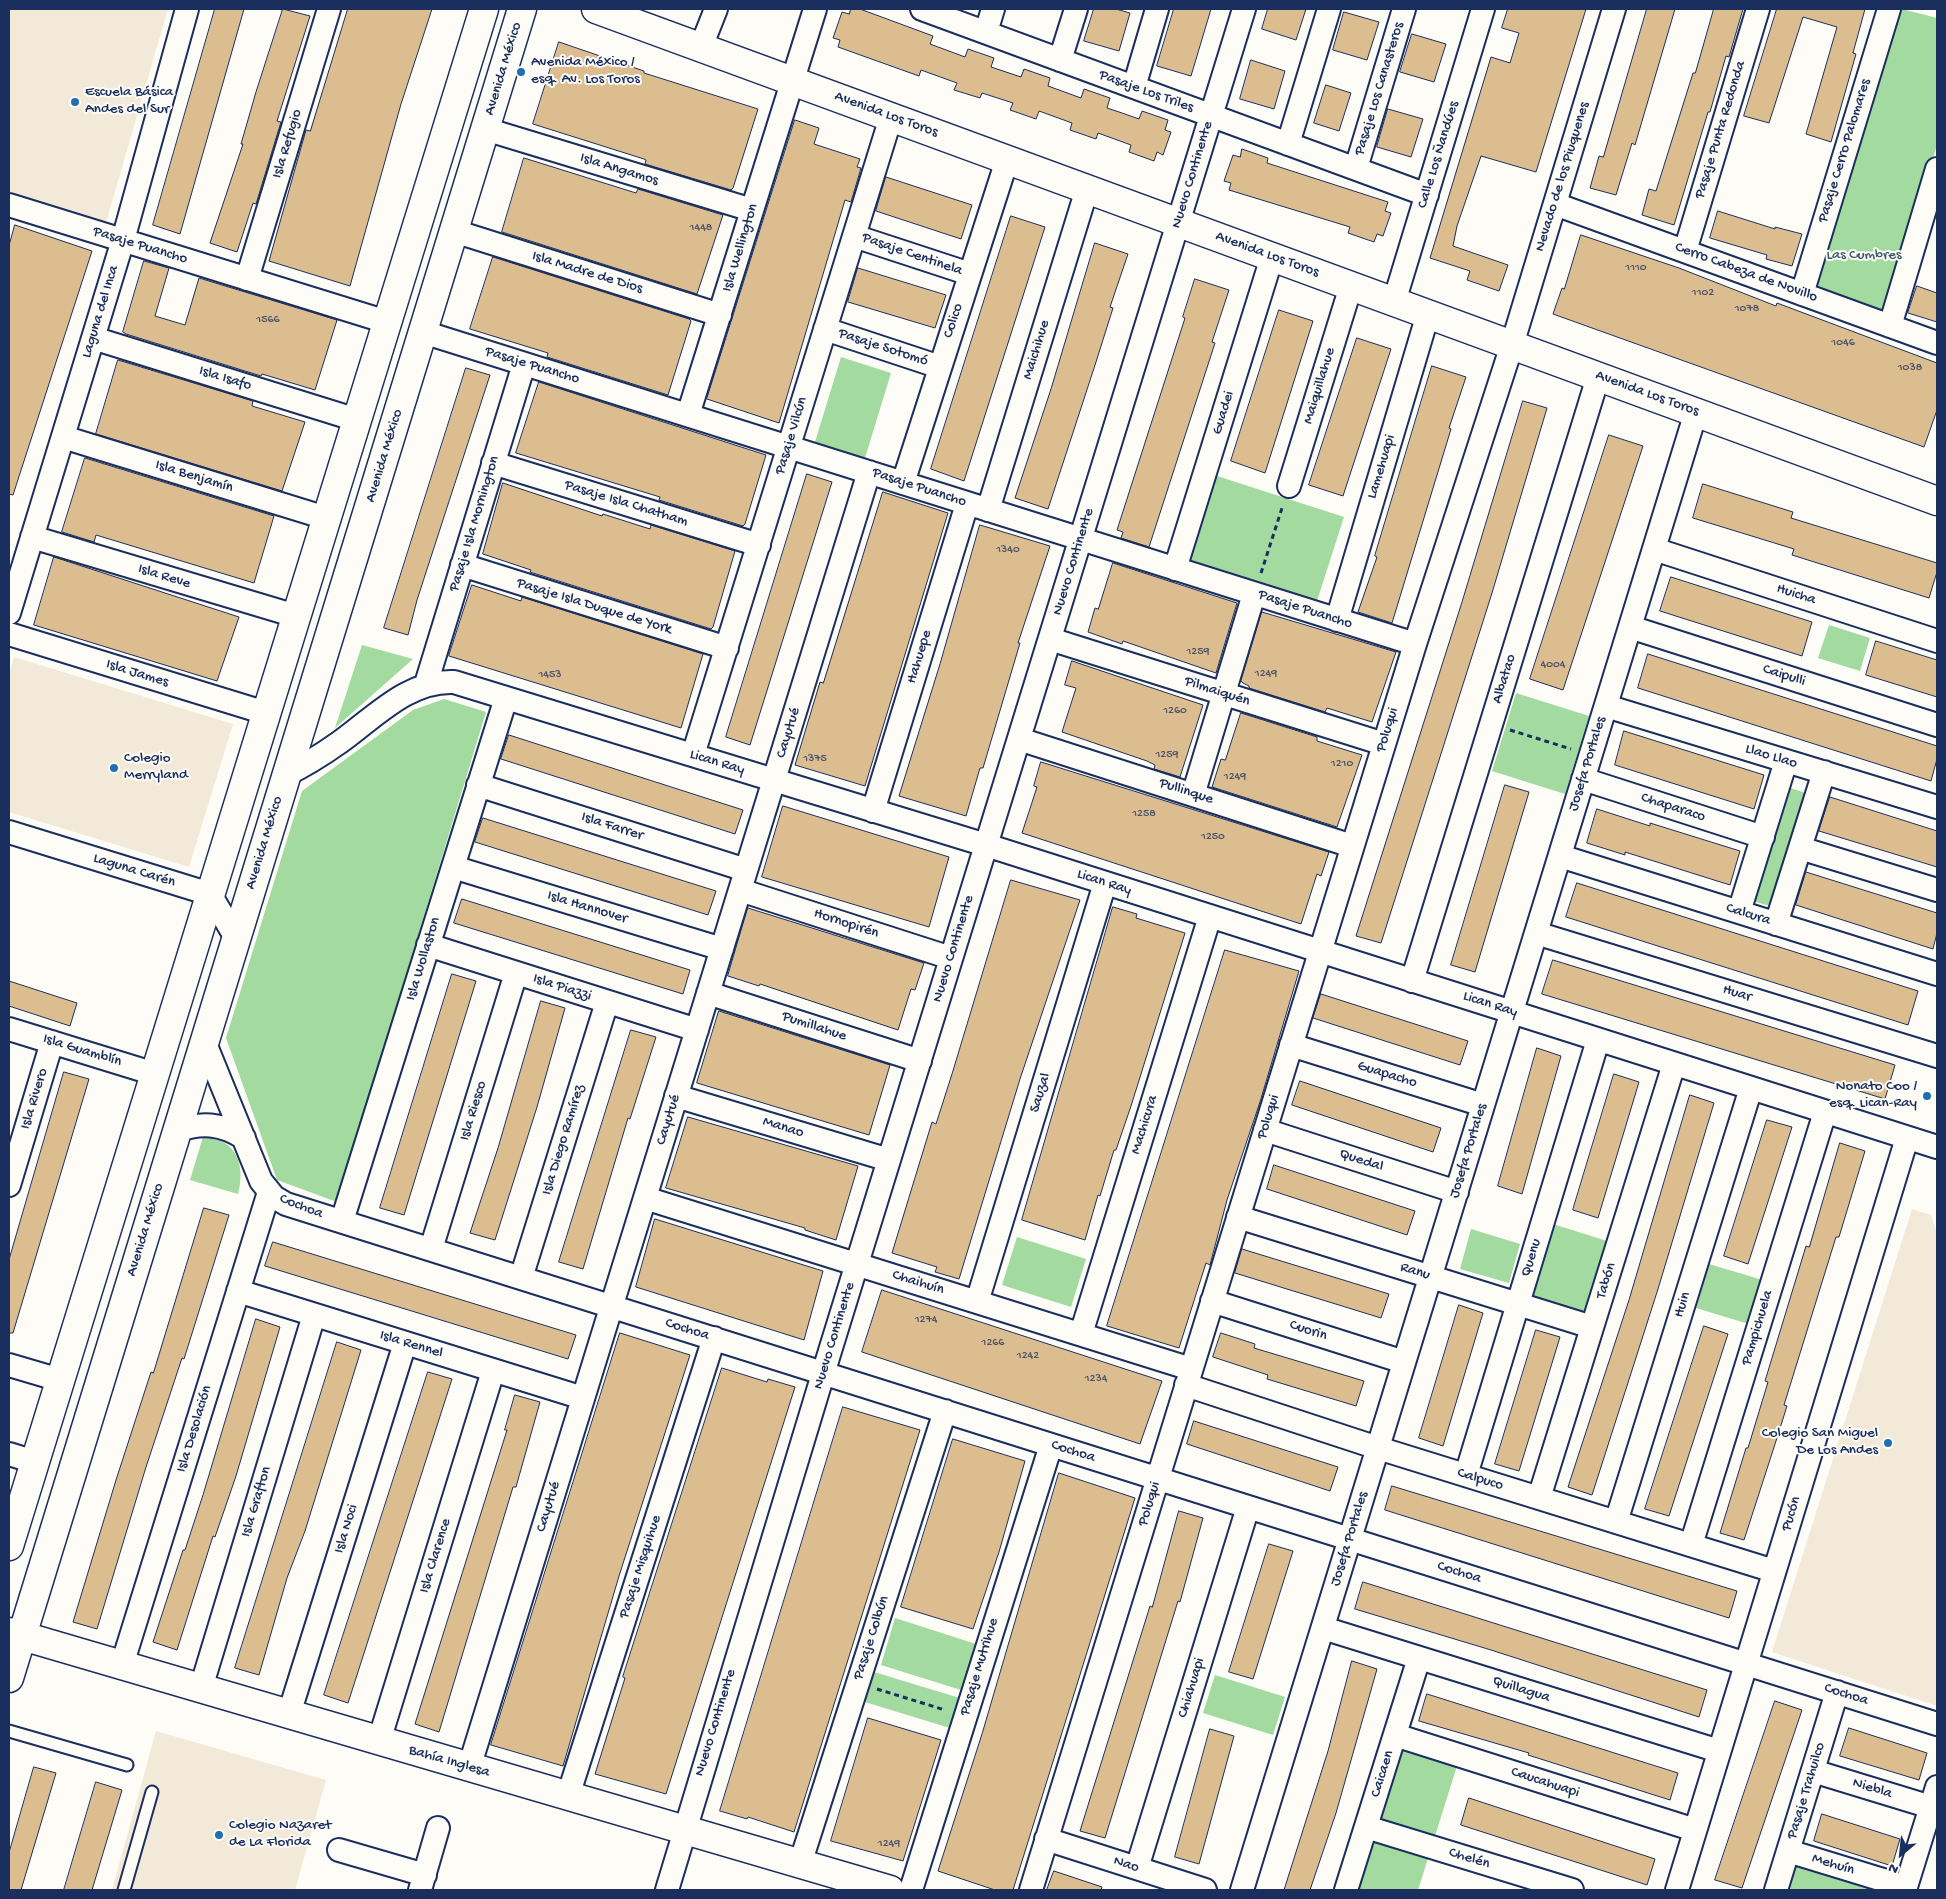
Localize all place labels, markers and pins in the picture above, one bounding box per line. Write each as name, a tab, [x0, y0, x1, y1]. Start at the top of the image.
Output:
place label: Avenida México / esq. Av. Los Toros	[531, 54, 640, 89]
marker: Avenida México / esq. Av. Los Toros	[515, 66, 527, 78]
place label: Escuela Básica Andes del Sur	[85, 84, 173, 119]
marker: Escuela Básica Andes del Sur	[69, 96, 81, 108]
place label: Colegio Merryland	[124, 750, 188, 785]
marker: Colegio Merryland	[108, 762, 120, 774]
place label: Nonato Coo / esq. Lican-Ray	[1829, 1078, 1917, 1113]
marker: Nonato Coo / esq. Lican-Ray	[1921, 1090, 1933, 1102]
place label: Colegio San Miguel De Los Andes	[1762, 1425, 1878, 1460]
marker: Colegio San Miguel De Los Andes	[1882, 1437, 1894, 1449]
place label: Colegio Nazaret de La Florida	[229, 1817, 331, 1852]
marker: Colegio Nazaret de La Florida	[213, 1829, 225, 1841]

